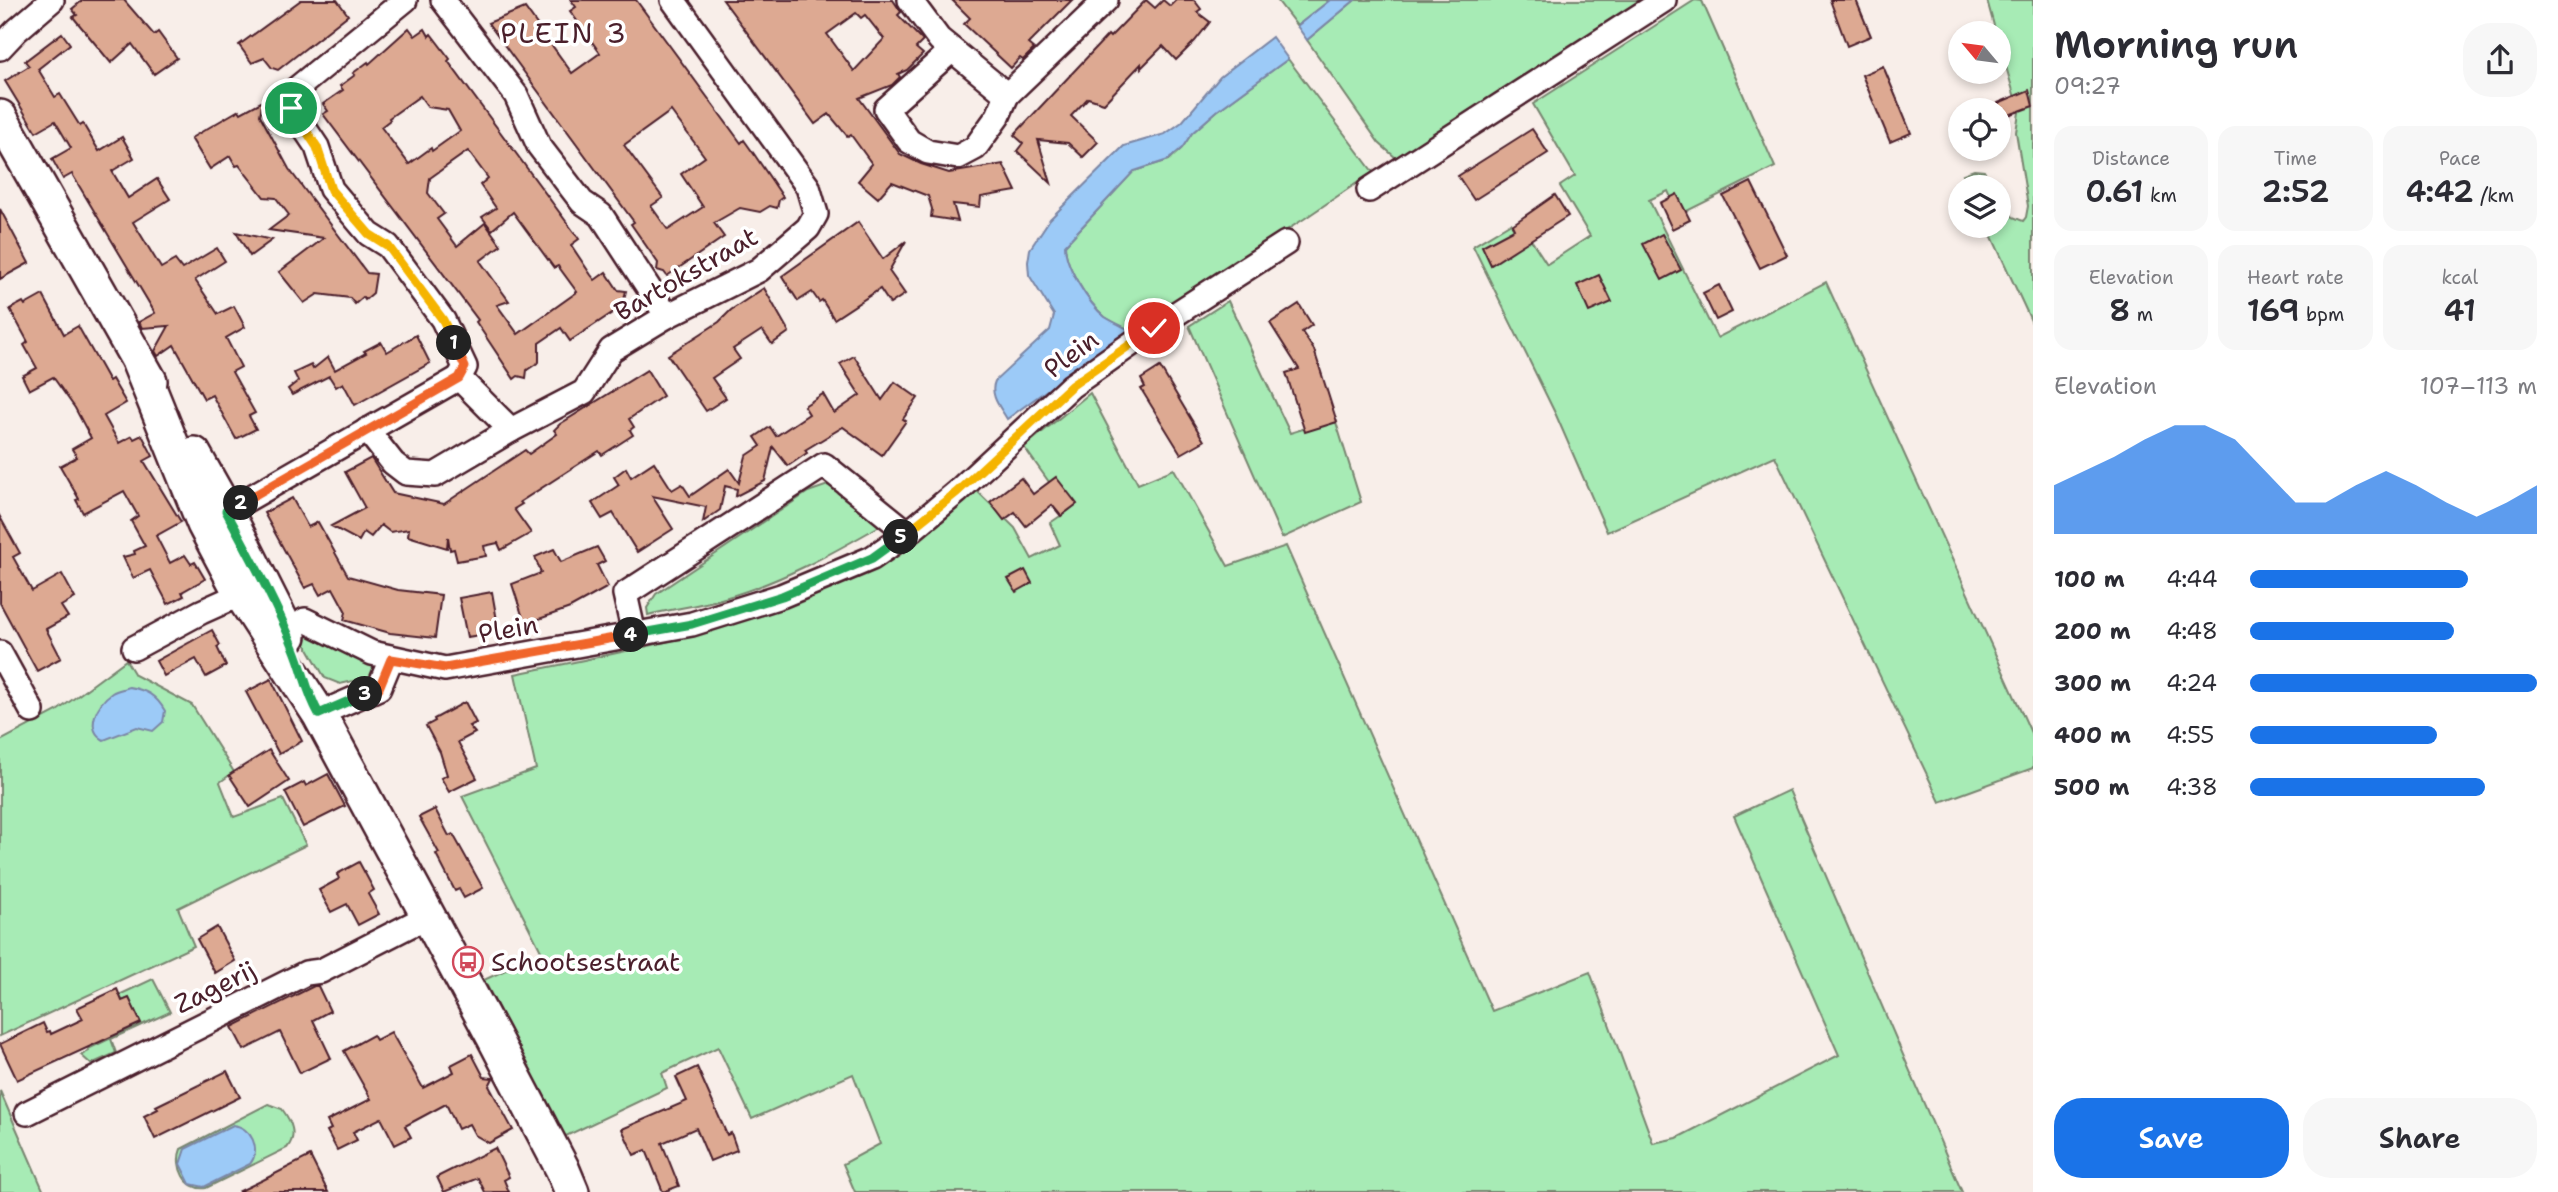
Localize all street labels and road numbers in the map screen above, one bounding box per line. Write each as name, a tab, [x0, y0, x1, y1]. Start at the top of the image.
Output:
street label: Bartokstraat	[608, 218, 764, 329]
street label: Plein	[1036, 322, 1105, 386]
street label: Plein	[475, 606, 541, 651]
street label: Zagerij	[168, 952, 261, 1021]

